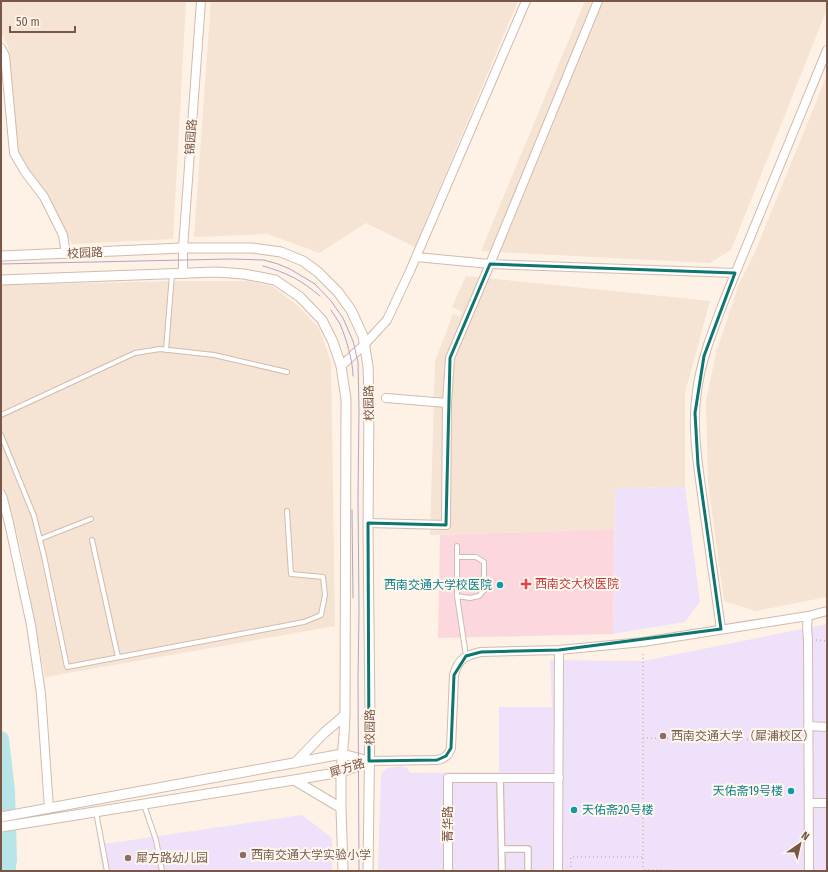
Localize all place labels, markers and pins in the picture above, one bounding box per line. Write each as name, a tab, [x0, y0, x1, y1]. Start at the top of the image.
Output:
place label: 西南交大校医院	[535, 577, 619, 591]
place label: 西南交通大学校医院	[384, 578, 492, 592]
marker: 西南交大校医院	[520, 578, 532, 590]
marker: 西南交通大学校医院	[495, 580, 505, 590]
place label: 西南交通大学（犀浦校区）	[671, 729, 815, 743]
marker: 西南交通大学（犀浦校区）	[658, 731, 668, 741]
place label: 天佑斋19号楼	[712, 784, 783, 798]
marker: 天佑斋19号楼	[786, 786, 796, 796]
place label: 天佑斋20号楼	[582, 803, 654, 817]
marker: 天佑斋20号楼	[569, 805, 579, 815]
place label: 西南交通大学实验小学	[251, 848, 371, 862]
marker: 西南交通大学实验小学	[238, 850, 248, 860]
place label: 犀方路幼儿园	[136, 851, 208, 865]
marker: 犀方路幼儿园	[123, 853, 133, 863]

